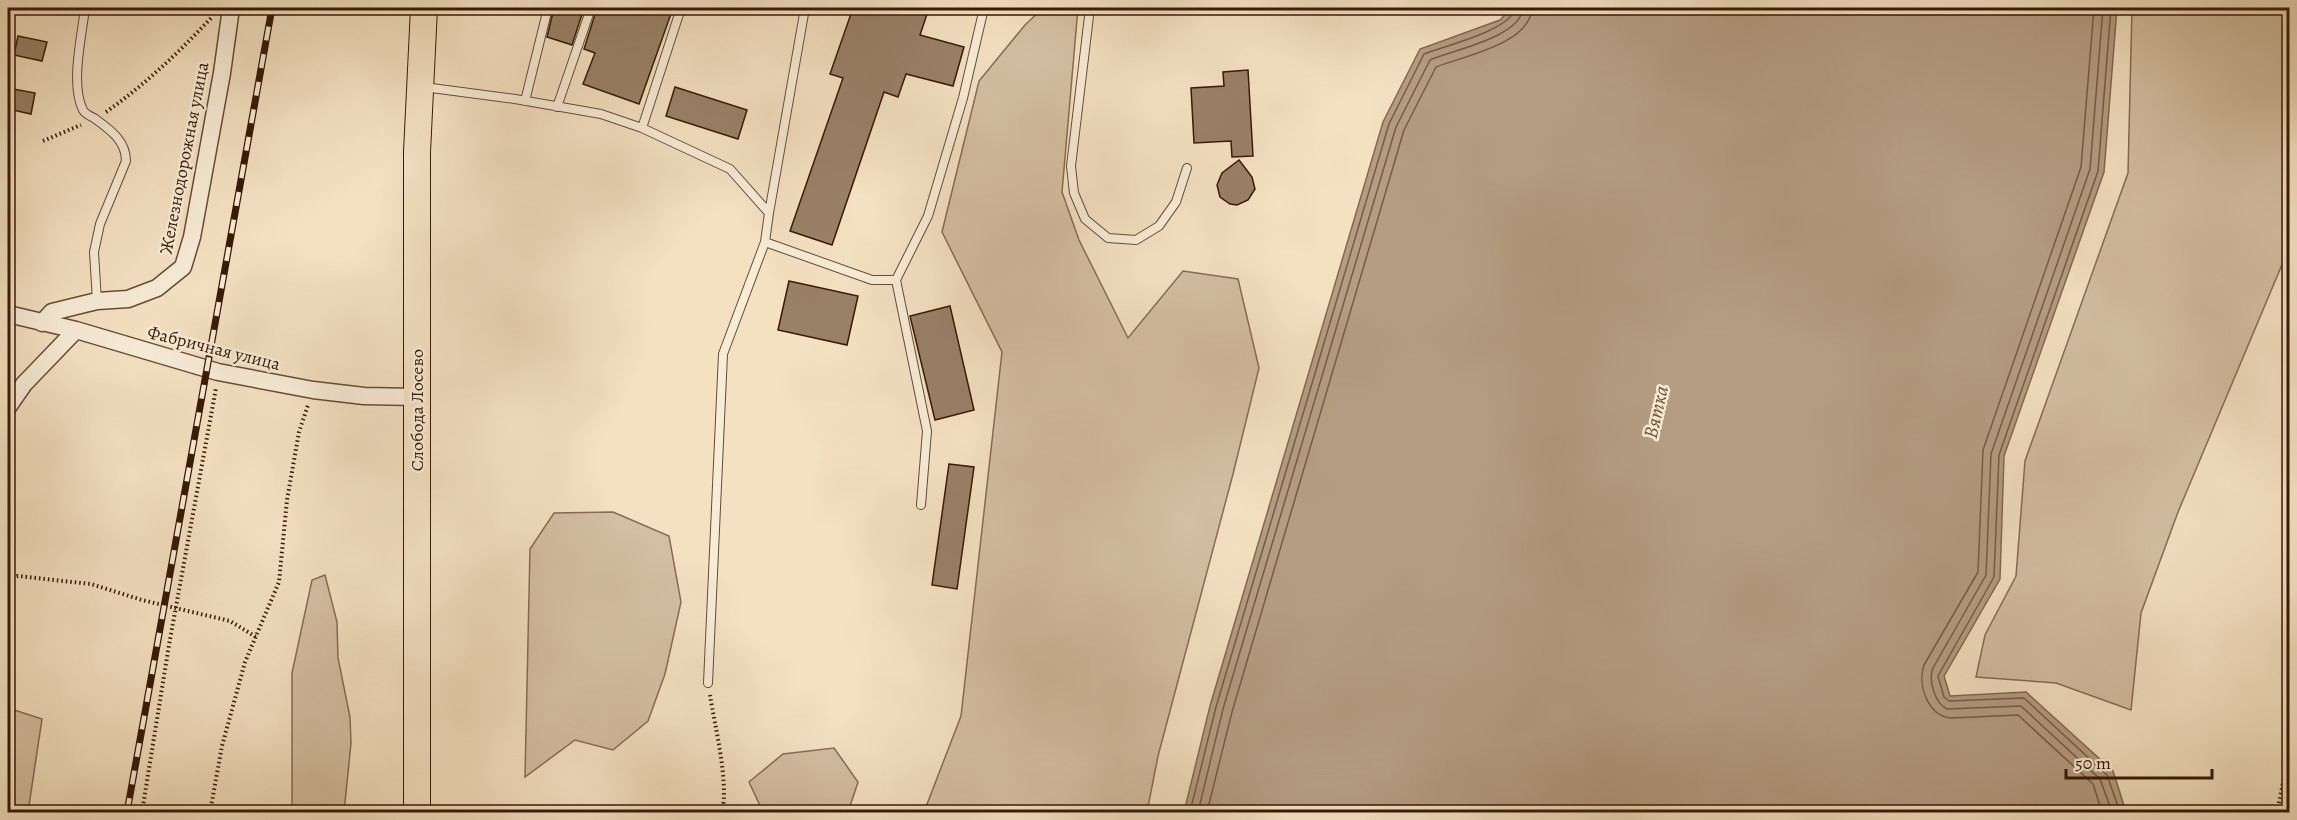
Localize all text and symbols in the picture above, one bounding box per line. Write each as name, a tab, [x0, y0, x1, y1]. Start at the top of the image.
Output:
street label: Железнодорожная улица	[154, 59, 215, 256]
street label: Фабричная улица	[145, 320, 284, 376]
street label: Слобода Лосево	[405, 349, 429, 471]
water label: Вятка	[1637, 383, 1675, 441]
scale bar	[2066, 742, 2212, 780]
text: 50 m	[2075, 751, 2111, 775]

